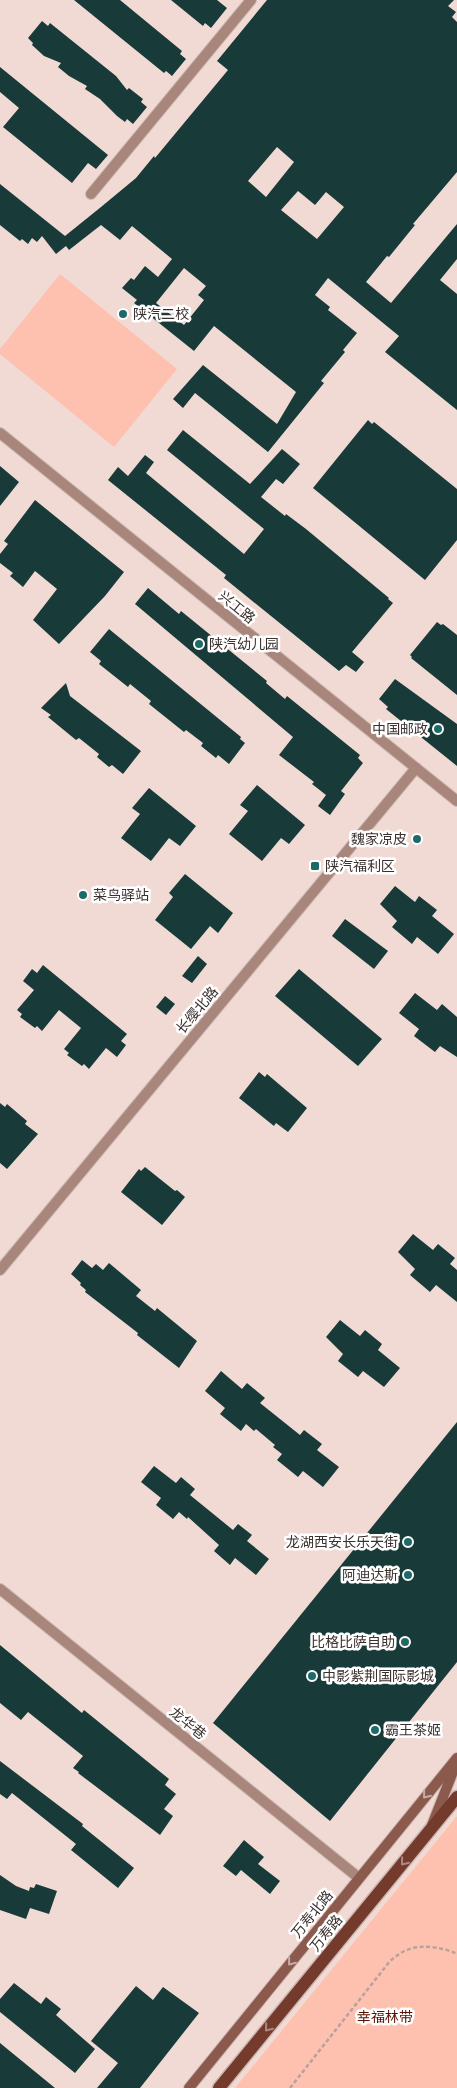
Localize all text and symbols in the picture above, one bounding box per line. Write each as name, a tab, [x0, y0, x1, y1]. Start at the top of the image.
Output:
place label: 陕汽二校	[133, 306, 189, 323]
marker: 陕汽二校	[117, 308, 129, 320]
street label: 兴工路	[215, 588, 258, 627]
place label: 陕汽幼儿园	[209, 636, 279, 653]
marker: 陕汽幼儿园	[193, 638, 205, 650]
place label: 中国邮政	[372, 721, 428, 738]
marker: 中国邮政	[432, 723, 444, 735]
place label: 魏家凉皮	[351, 831, 407, 848]
marker: 魏家凉皮	[411, 833, 423, 845]
place label: 陕汽福利区	[325, 858, 395, 875]
marker: 陕汽福利区	[309, 860, 321, 872]
place label: 菜鸟驿站	[93, 887, 149, 904]
marker: 菜鸟驿站	[77, 889, 89, 901]
street label: 长缨北路	[173, 983, 222, 1037]
place label: 龙湖西安长乐天街	[286, 1534, 398, 1551]
marker: 龙湖西安长乐天街	[402, 1536, 414, 1548]
place label: 阿迪达斯	[342, 1567, 398, 1584]
marker: 阿迪达斯	[402, 1569, 414, 1581]
place label: 比格比萨自助	[311, 1634, 395, 1651]
marker: 比格比萨自助	[399, 1636, 411, 1648]
place label: 中影紫荆国际影城	[322, 1668, 434, 1685]
marker: 中影紫荆国际影城	[306, 1670, 318, 1682]
street label: 龙华巷	[166, 1704, 209, 1743]
place label: 霸王茶姬	[385, 1722, 441, 1739]
marker: 霸王茶姬	[369, 1724, 381, 1736]
one-way arrow	[423, 1790, 432, 1799]
one-way arrow	[401, 1856, 410, 1865]
street label: 万寿北路	[288, 1887, 337, 1941]
street label: 万寿路	[307, 1912, 346, 1955]
one-way arrow	[287, 1957, 296, 1966]
park label: 幸福林带	[357, 2009, 413, 2026]
one-way arrow	[265, 2022, 273, 2031]

